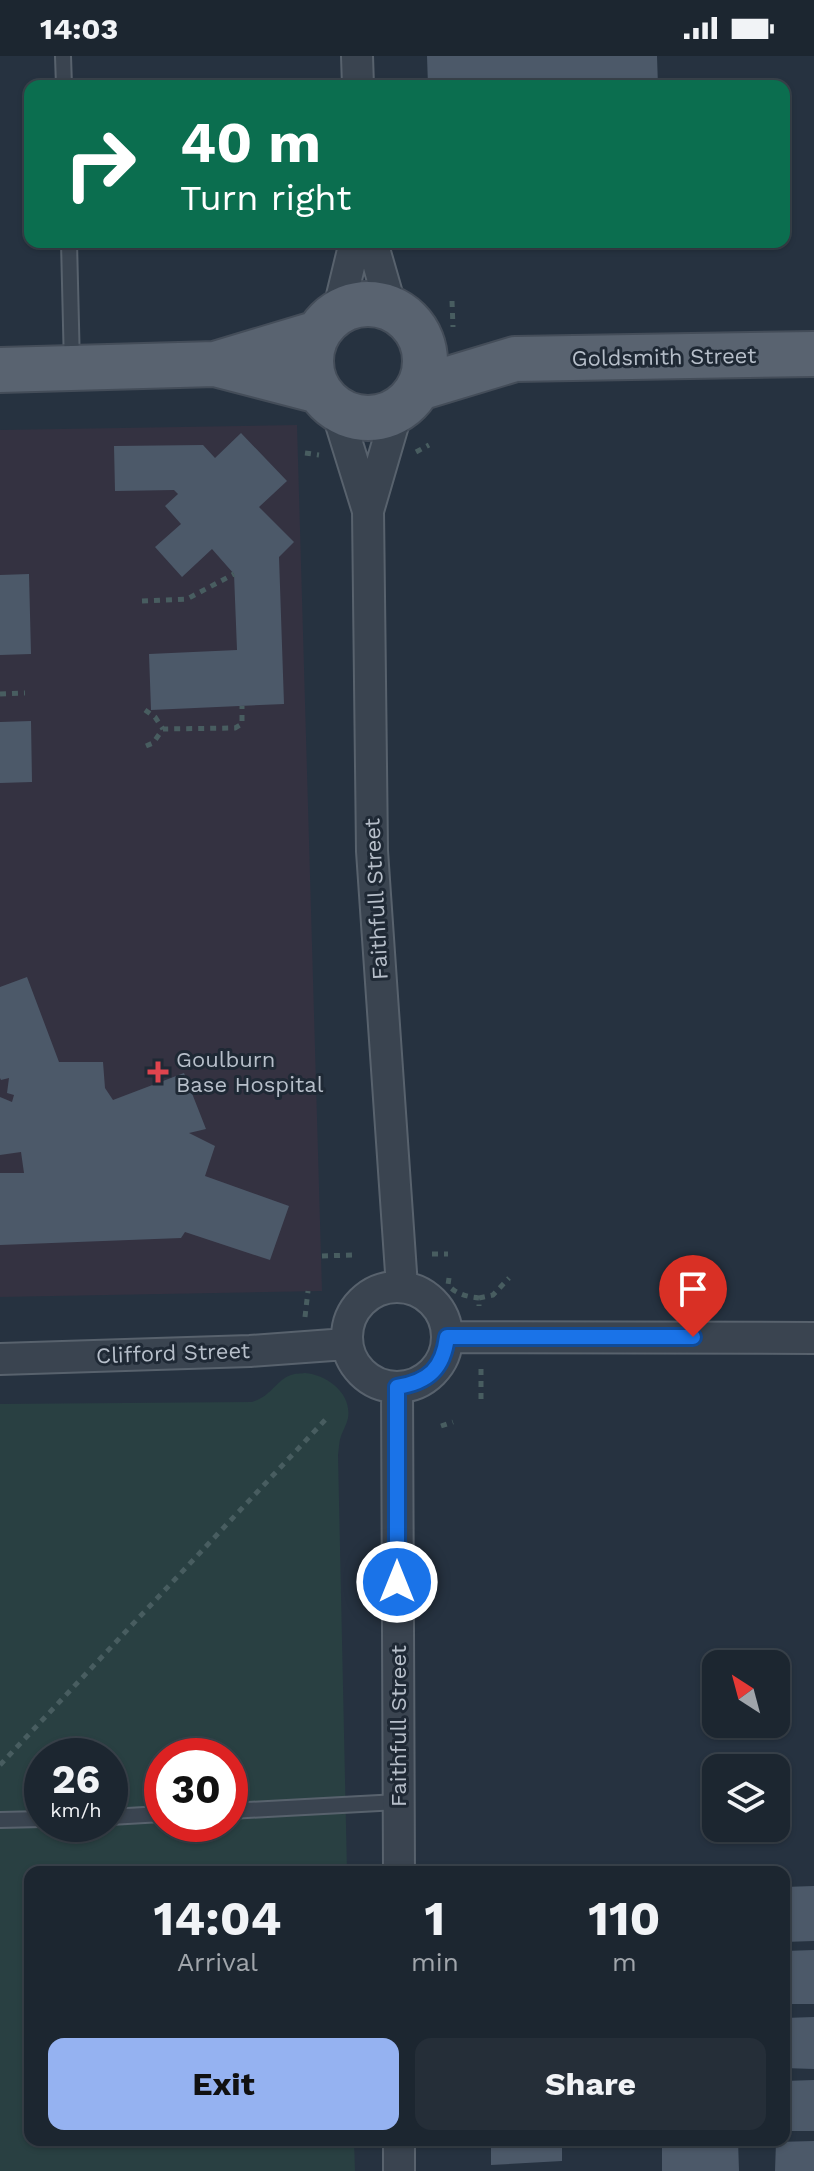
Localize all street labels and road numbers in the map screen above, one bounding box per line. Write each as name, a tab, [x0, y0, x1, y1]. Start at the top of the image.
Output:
street label: Goldsmith Street	[571, 343, 757, 371]
street label: Faithfull Street	[359, 817, 393, 981]
street label: Clifford Street	[96, 1338, 250, 1368]
street label: Faithfull Street	[386, 1645, 411, 1807]

